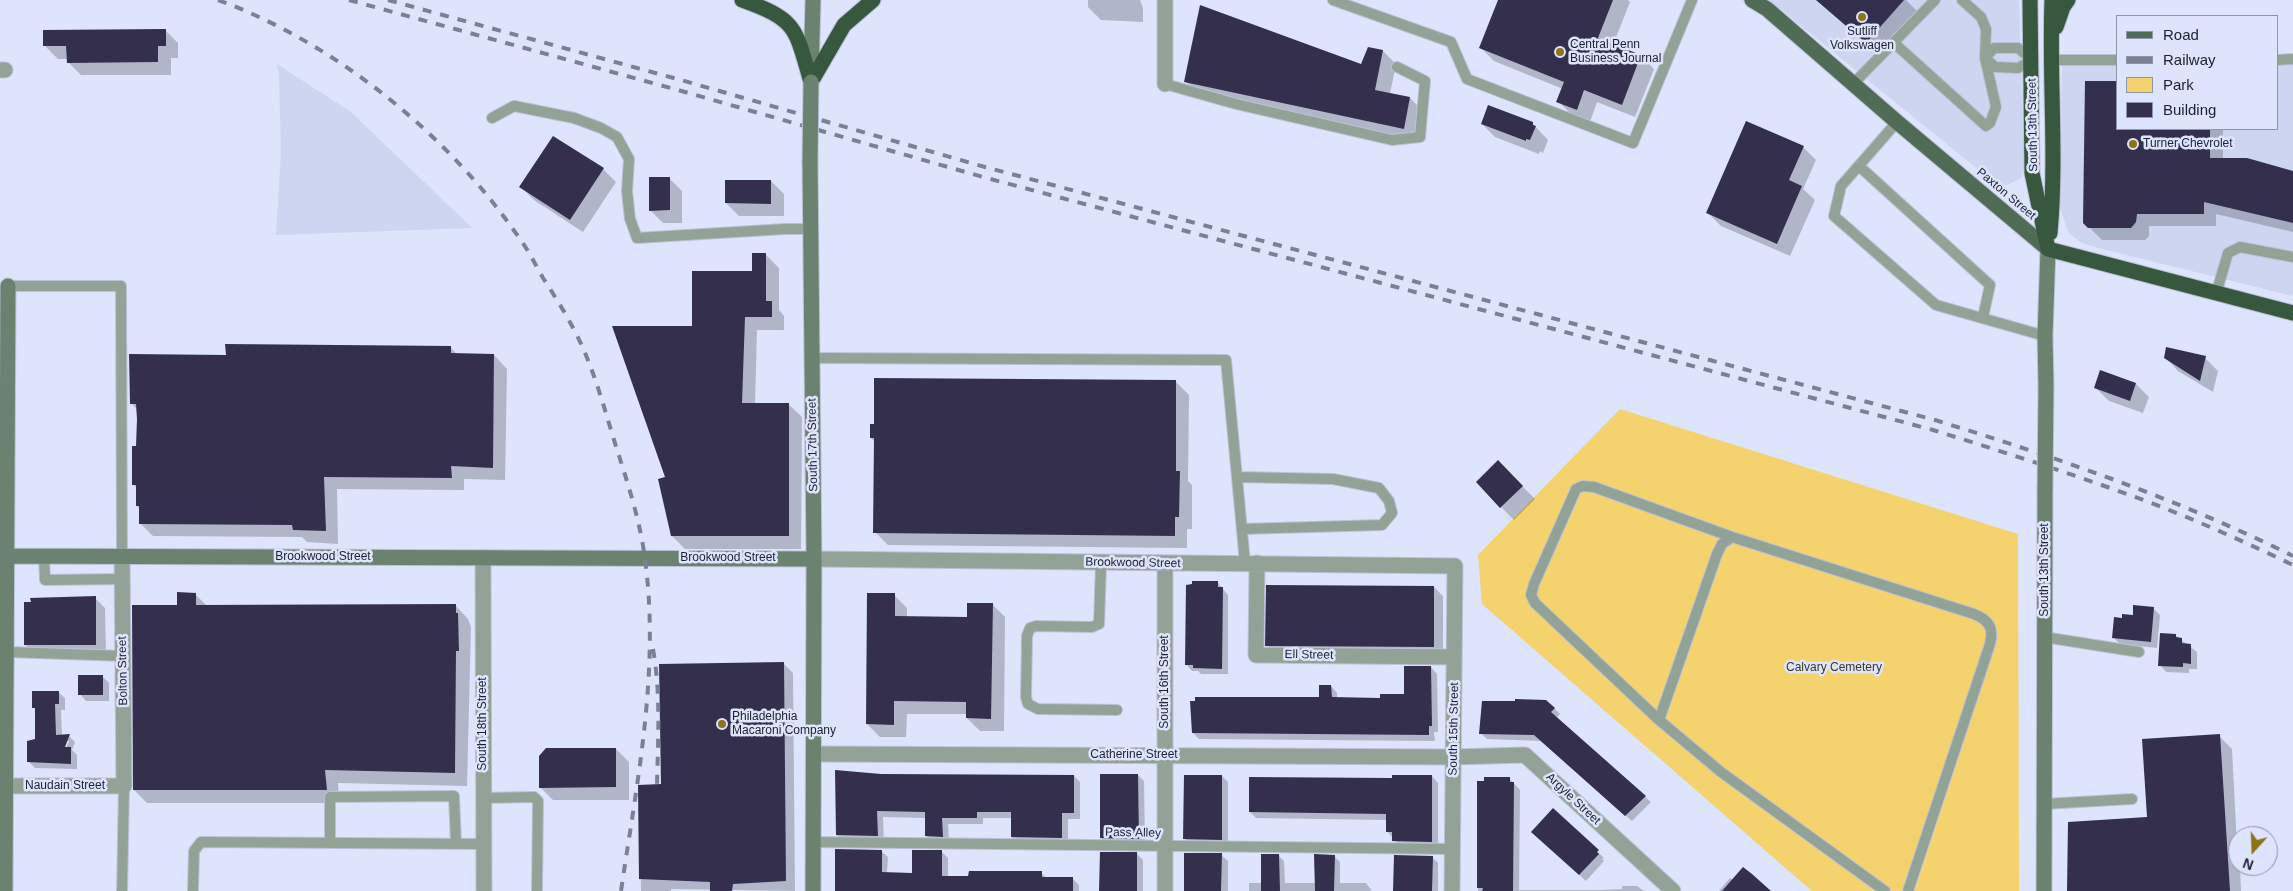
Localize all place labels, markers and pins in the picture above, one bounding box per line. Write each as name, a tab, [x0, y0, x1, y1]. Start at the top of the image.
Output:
marker: Sutliff Volkswagen	[1856, 11, 1868, 23]
place label: Sutliff Volkswagen	[1830, 25, 1894, 53]
place label: Central Penn Business Journal	[1570, 38, 1661, 66]
marker: Central Penn Business Journal	[1554, 46, 1566, 58]
place label: Turner Chevrolet	[2143, 137, 2233, 151]
marker: Turner Chevrolet	[2127, 138, 2139, 150]
place label: Philadelphia Macaroni Company	[732, 710, 836, 738]
marker: Philadelphia Macaroni Company	[716, 718, 728, 730]

